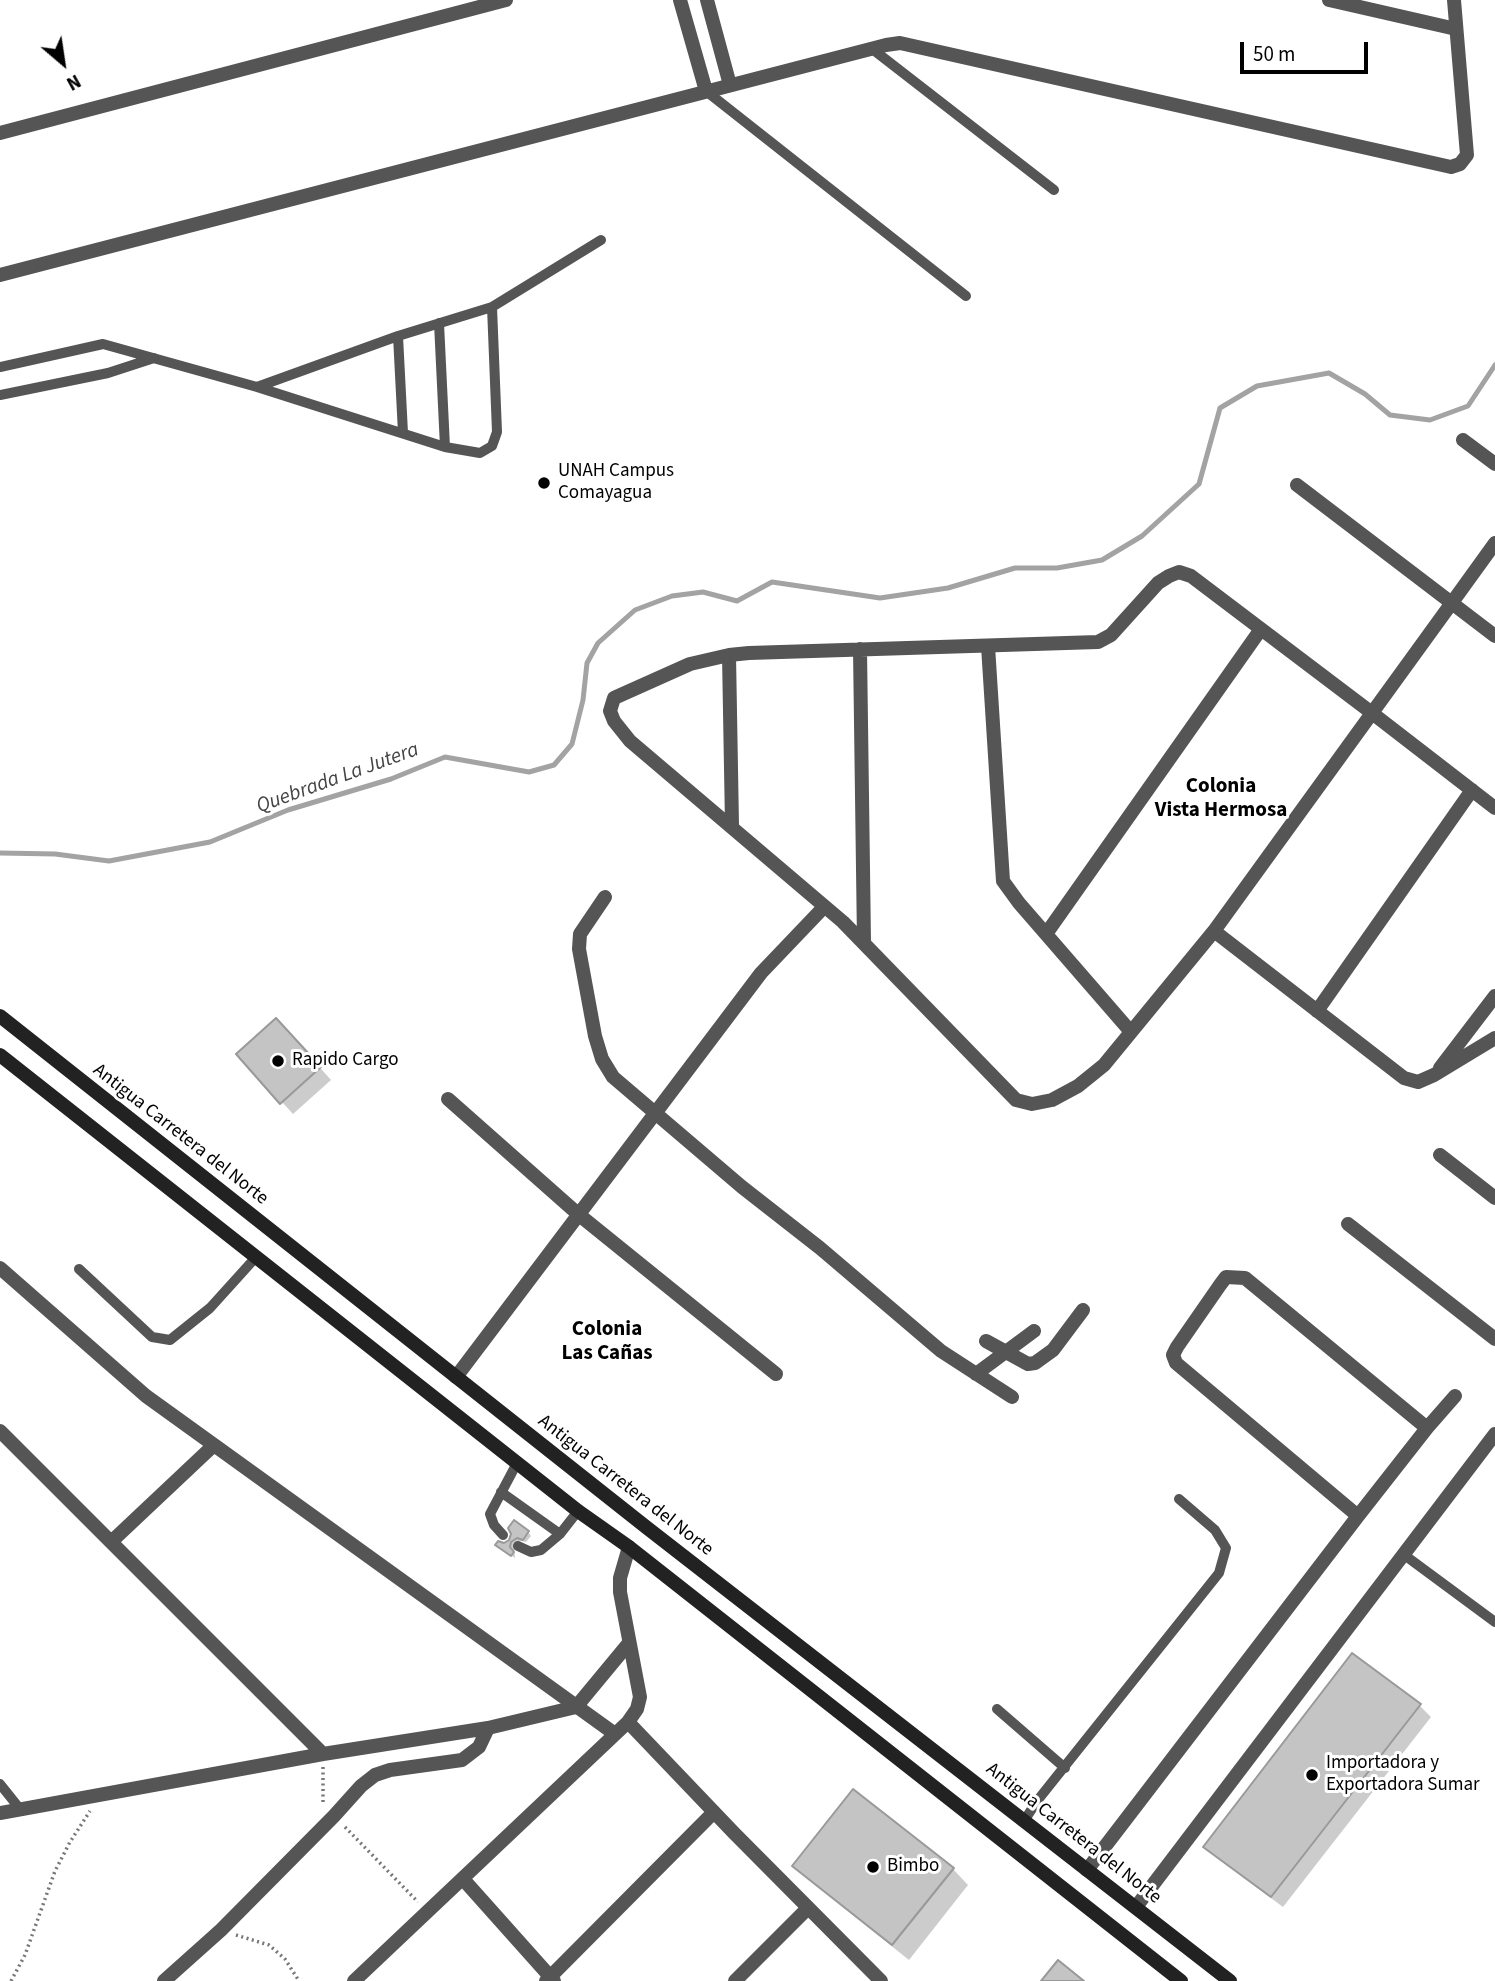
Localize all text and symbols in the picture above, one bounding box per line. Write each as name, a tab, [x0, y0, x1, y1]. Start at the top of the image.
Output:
north arrow	[28, 28, 98, 98]
scale bar	[1243, 28, 1371, 72]
text: 50 m	[1253, 39, 1295, 69]
text: N	[61, 67, 86, 97]
place label: UNAH Campus Comayagua	[558, 461, 674, 505]
marker: UNAH Campus Comayagua	[536, 475, 552, 491]
water label: Quebrada La Jutera	[253, 738, 423, 820]
district label: Colonia Vista Hermosa	[1155, 774, 1287, 824]
place label: Rapido Cargo	[292, 1050, 399, 1072]
marker: Rapido Cargo	[270, 1053, 286, 1069]
street label: Antigua Carretera del Norte	[88, 1059, 272, 1211]
district label: Colonia Las Cañas	[561, 1317, 653, 1367]
street label: Antigua Carretera del Norte	[533, 1410, 717, 1562]
place label: Importadora y Exportadora Sumar	[1326, 1753, 1480, 1797]
street label: Antigua Carretera del Norte	[981, 1758, 1165, 1910]
marker: Importadora y Exportadora Sumar	[1304, 1767, 1320, 1783]
place label: Bimbo	[887, 1856, 939, 1878]
marker: Bimbo	[865, 1859, 881, 1875]

